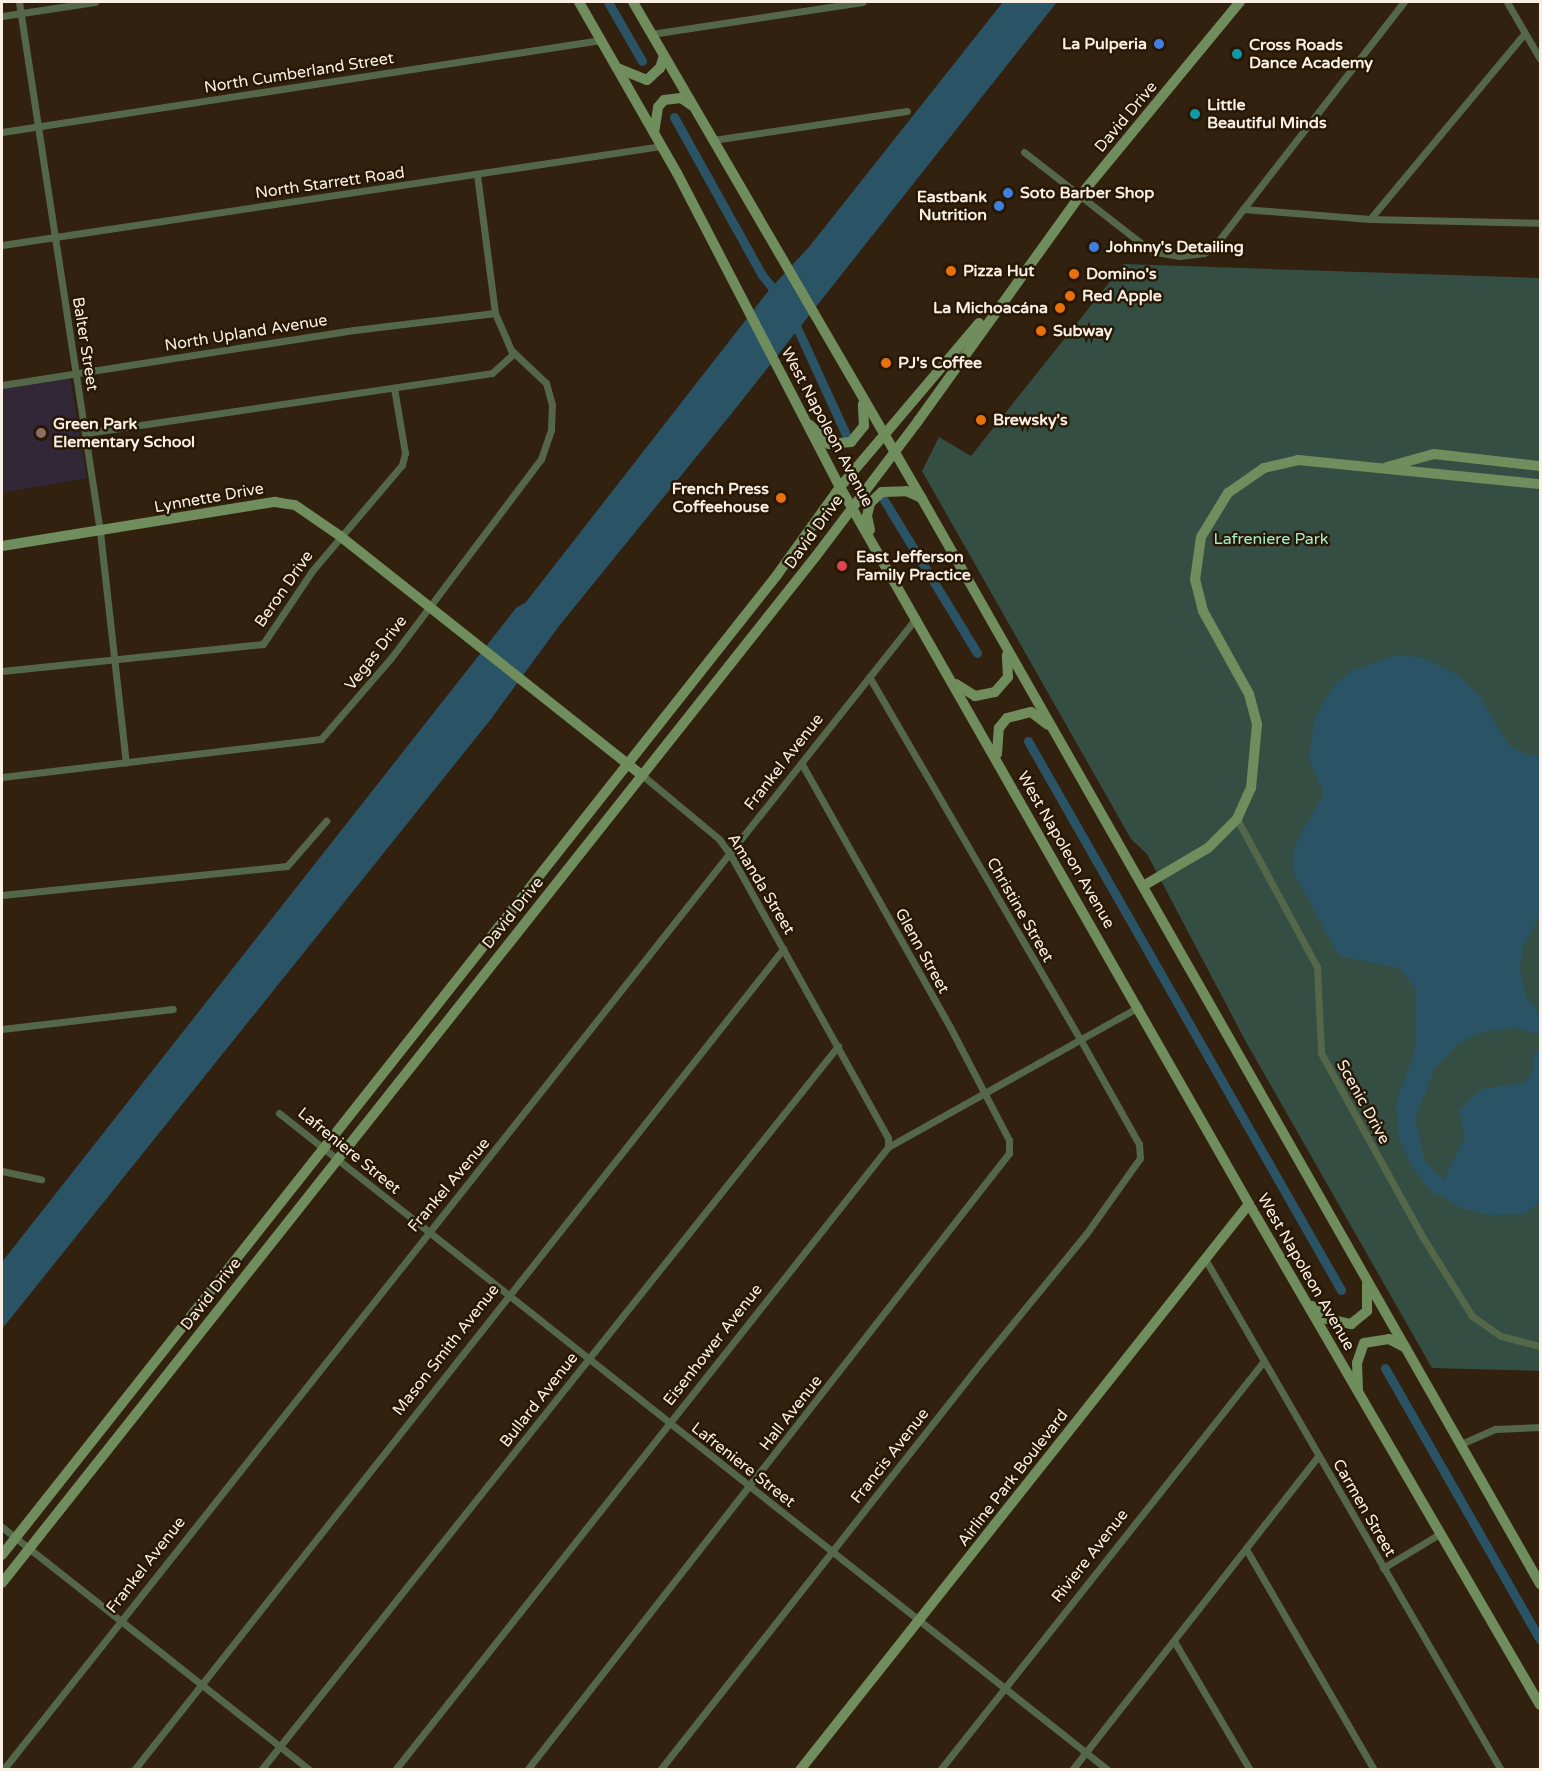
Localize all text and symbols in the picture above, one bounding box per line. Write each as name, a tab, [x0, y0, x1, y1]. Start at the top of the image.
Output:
place label: La Pulperia	[1062, 34, 1147, 54]
place label: Cross Roads Dance Academy	[1249, 35, 1373, 73]
marker: La Pulperia	[1152, 37, 1166, 51]
marker: Cross Roads Dance Academy	[1230, 47, 1244, 61]
street label: North Cumberland Street	[203, 49, 395, 97]
street label: David Drive	[1091, 78, 1161, 156]
place label: Little Beautiful Minds	[1207, 95, 1327, 133]
marker: Little Beautiful Minds	[1188, 107, 1202, 121]
street label: North Starrett Road	[254, 163, 406, 203]
place label: Soto Barber Shop	[1020, 183, 1154, 203]
marker: Soto Barber Shop	[1001, 186, 1015, 200]
place label: Eastbank Nutrition	[917, 187, 987, 225]
marker: Eastbank Nutrition	[992, 199, 1006, 213]
place label: Johnny's Detailing	[1106, 237, 1244, 257]
marker: Johnny's Detailing	[1087, 240, 1101, 254]
place label: Pizza Hut	[963, 261, 1034, 281]
marker: Pizza Hut	[944, 264, 958, 278]
place label: Domino's	[1086, 264, 1157, 284]
marker: Domino's	[1067, 267, 1081, 281]
place label: Red Apple	[1082, 286, 1162, 306]
marker: Red Apple	[1063, 289, 1077, 303]
street label: Balter Street	[68, 296, 102, 392]
place label: La Michoacána	[933, 298, 1048, 318]
marker: La Michoacána	[1053, 301, 1067, 315]
street label: North Upland Avenue	[163, 311, 329, 355]
place label: Subway	[1053, 321, 1112, 341]
marker: Subway	[1034, 324, 1048, 338]
street label: West Napoleon Avenue	[777, 344, 877, 510]
place label: PJ's Coffee	[898, 353, 982, 373]
marker: PJ's Coffee	[879, 356, 893, 370]
place label: Brewsky's	[993, 410, 1068, 430]
marker: Brewsky's	[974, 413, 988, 427]
place label: Green Park Elementary School	[53, 414, 195, 452]
marker: Green Park Elementary School	[34, 426, 48, 440]
street label: Lynnette Drive	[153, 479, 265, 517]
place label: French Press Coffeehouse	[672, 479, 769, 517]
marker: French Press Coffeehouse	[774, 491, 788, 505]
street label: David Drive	[781, 491, 847, 573]
park label: Lafreniere Park	[1213, 529, 1329, 549]
street label: Beron Drive	[251, 547, 317, 631]
place label: East Jefferson Family Practice	[856, 547, 971, 585]
marker: East Jefferson Family Practice	[833, 557, 851, 575]
street label: Vegas Drive	[341, 612, 411, 694]
street label: Frankel Avenue	[740, 710, 828, 814]
street label: West Napoleon Avenue	[1013, 768, 1119, 932]
street label: Amanda Street	[723, 830, 799, 938]
street label: Christine Street	[982, 854, 1058, 966]
street label: David Drive	[478, 873, 548, 953]
street label: Glenn Street	[891, 905, 953, 997]
street label: Scenic Drive	[1332, 1057, 1394, 1147]
street label: Lafreniere Street	[294, 1104, 404, 1198]
street label: Frankel Avenue	[404, 1134, 494, 1236]
street label: West Napoleon Avenue	[1253, 1190, 1359, 1354]
street label: David Drive	[177, 1254, 245, 1334]
street label: Mason Smith Avenue	[389, 1280, 503, 1420]
street label: Eisenhower Avenue	[660, 1280, 766, 1410]
street label: Bullard Avenue	[496, 1349, 582, 1451]
street label: Hall Avenue	[756, 1371, 826, 1455]
street label: Francis Avenue	[847, 1404, 933, 1508]
street label: Airline Park Boulevard	[954, 1406, 1072, 1550]
street label: Lafreniere Street	[687, 1418, 799, 1512]
street label: Carmen Street	[1328, 1456, 1400, 1560]
street label: Riviere Avenue	[1048, 1505, 1132, 1607]
street label: Frankel Avenue	[102, 1513, 190, 1617]

